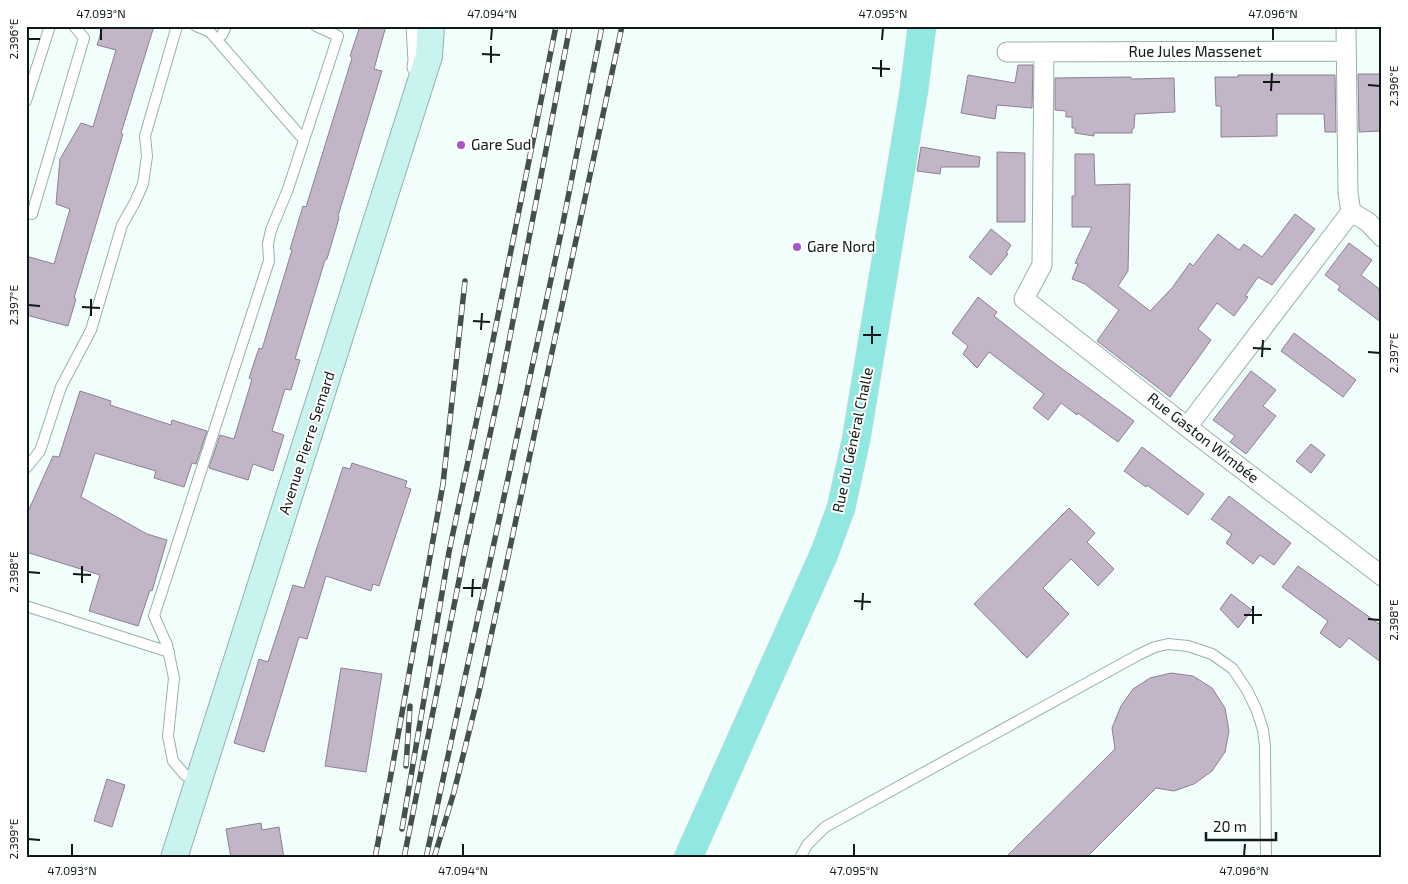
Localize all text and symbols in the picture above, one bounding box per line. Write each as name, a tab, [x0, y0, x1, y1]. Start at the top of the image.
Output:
text: 47.093°N	[76, 6, 126, 20]
text: 47.094°N	[467, 6, 517, 20]
text: 47.095°N	[858, 6, 908, 20]
text: 47.096°N	[1248, 6, 1298, 20]
text: 2.396°E	[6, 18, 20, 59]
street label: Rue Jules Massenet	[1128, 42, 1262, 60]
text: 2.396°E	[1386, 65, 1400, 106]
place label: Gare Sud	[471, 135, 531, 153]
marker: Gare Sud	[455, 139, 467, 151]
place label: Gare Nord	[807, 237, 875, 255]
marker: Gare Nord	[791, 241, 803, 253]
text: 2.397°E	[6, 285, 20, 325]
text: 2.397°E	[1386, 333, 1400, 373]
street label: Rue du Général Challe	[828, 365, 876, 514]
street label: Avenue Pierre Semard	[274, 369, 338, 517]
street label: Rue Gaston Wimbée	[1144, 388, 1263, 486]
text: 2.398°E	[6, 551, 20, 593]
text: 2.398°E	[1386, 599, 1400, 641]
scale bar	[1206, 809, 1276, 841]
text: 20 m	[1213, 817, 1247, 835]
text: 2.399°E	[6, 818, 20, 859]
text: 47.093°N	[47, 863, 97, 877]
text: 47.094°N	[438, 863, 488, 877]
text: 47.095°N	[829, 863, 879, 877]
text: 47.096°N	[1219, 863, 1269, 877]

